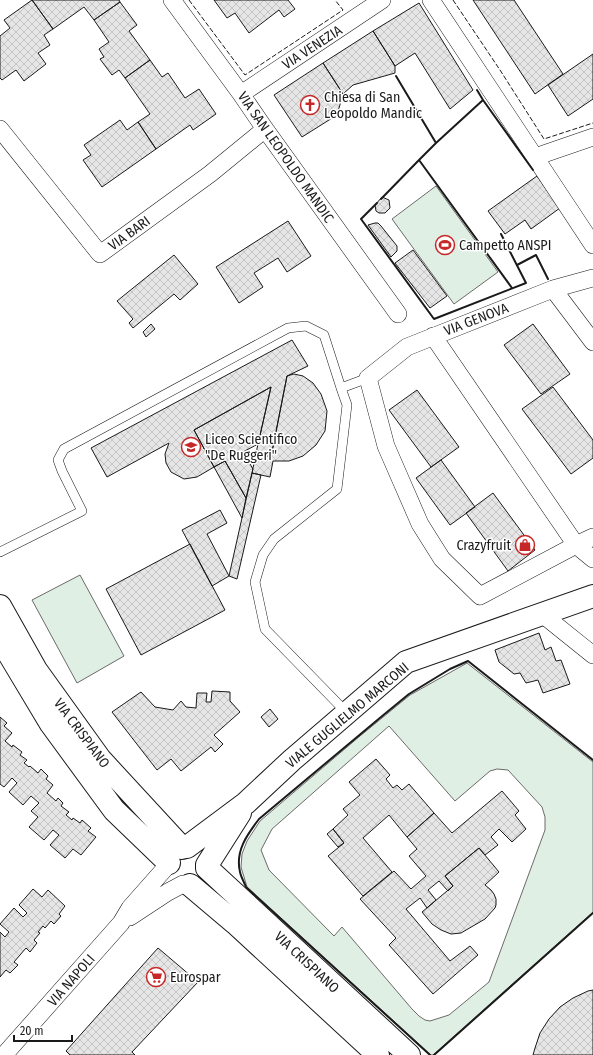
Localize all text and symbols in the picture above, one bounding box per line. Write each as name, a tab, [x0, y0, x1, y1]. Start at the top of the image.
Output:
street label: VIA VENEZIA	[279, 21, 346, 73]
street label: VIA SAN LEOPOLDO MANDIC	[234, 88, 337, 226]
place label: Chiesa di San Leopoldo Mandic	[324, 89, 422, 122]
church icon: Chiesa di San Leopoldo Mandic	[299, 94, 321, 116]
street label: VIA BARI	[105, 213, 154, 254]
sports icon: Campetto ANSPI	[434, 234, 456, 256]
place label: Campetto ANSPI	[459, 237, 551, 254]
street label: VIA GENOVA	[442, 299, 511, 340]
place label: Liceo Scientifico "De Ruggeri"	[205, 431, 297, 464]
school or university icon: Liceo Scientifico "De Ruggeri"	[180, 436, 202, 458]
shop icon: Crazyfruit	[514, 534, 536, 556]
place label: Crazyfruit	[456, 537, 511, 554]
street label: VIALE GUGLIELMO MARCONI	[282, 659, 412, 772]
street label: VIA CRISPIANO	[50, 695, 113, 772]
street label: VIA CRISPIANO	[271, 928, 343, 997]
street label: VIA NAPOLI	[44, 951, 99, 1010]
supermarket icon: Eurospar	[145, 966, 167, 988]
place label: Eurospar	[170, 969, 221, 986]
scale bar	[14, 1017, 72, 1043]
text: 20 m	[20, 1024, 44, 1038]

